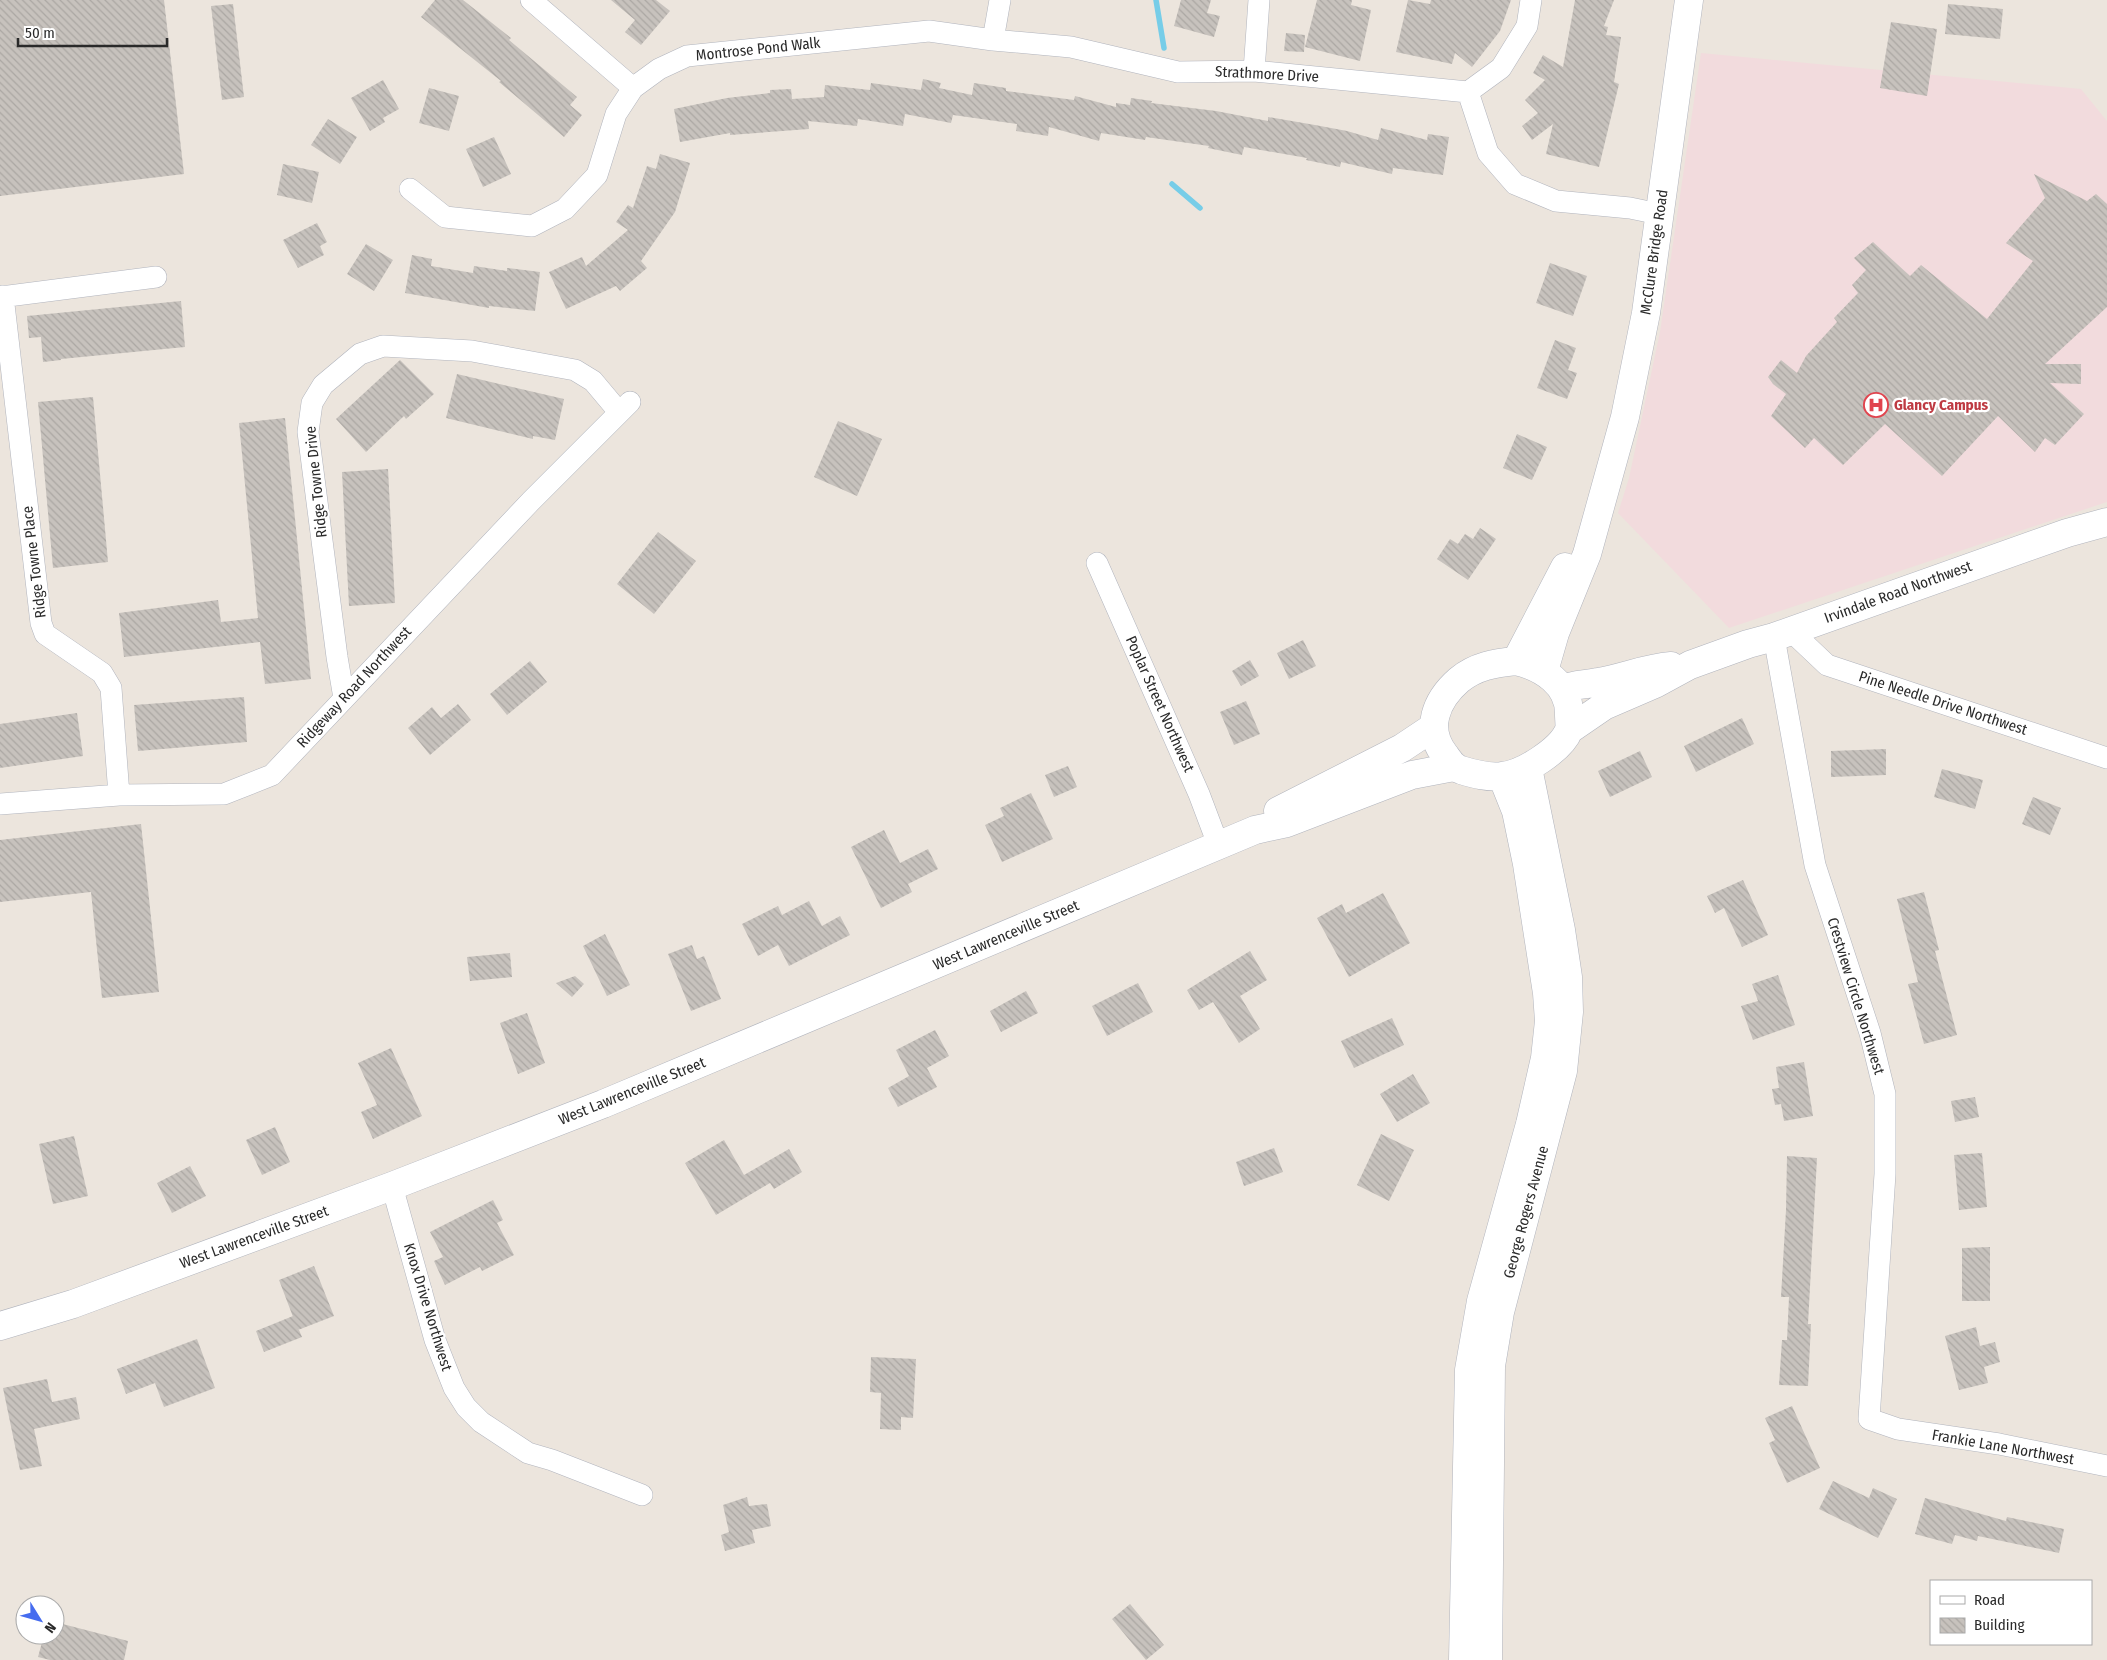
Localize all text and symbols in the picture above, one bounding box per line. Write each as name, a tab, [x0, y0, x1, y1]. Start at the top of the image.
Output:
scale bar	[18, 15, 166, 47]
text: 50 m	[25, 24, 55, 42]
street label: Montrose Pond Walk	[695, 34, 821, 64]
street label: Strathmore Drive	[1214, 62, 1320, 86]
street label: McClure Bridge Road	[1636, 188, 1672, 316]
hospital icon: Glancy Campus	[1863, 392, 1889, 418]
place label: Glancy Campus	[1894, 396, 1989, 414]
street label: Ridge Towne Drive	[301, 425, 331, 539]
street label: Ridge Towne Place	[18, 505, 50, 619]
street label: Irvindale Road Northwest	[1822, 557, 1974, 627]
street label: Ridgeway Road Northwest	[293, 623, 415, 751]
street label: Poplar Street Northwest	[1122, 633, 1198, 775]
street label: Pine Needle Drive Northwest	[1856, 667, 2030, 739]
street label: West Lawrenceville Street	[930, 896, 1082, 974]
street label: Crestview Circle Northwest	[1824, 915, 1888, 1077]
street label: West Lawrenceville Street	[556, 1053, 708, 1129]
street label: George Rogers Avenue	[1500, 1144, 1552, 1280]
street label: West Lawrenceville Street	[177, 1202, 331, 1272]
street label: Knox Drive Northwest	[400, 1241, 456, 1373]
street label: Frankie Lane Northwest	[1930, 1426, 2076, 1468]
legend	[1930, 1580, 2092, 1645]
text: Road	[1974, 1591, 2005, 1609]
north arrow	[15, 1595, 65, 1645]
text: Building	[1974, 1616, 2025, 1634]
text: N	[41, 1619, 59, 1636]

